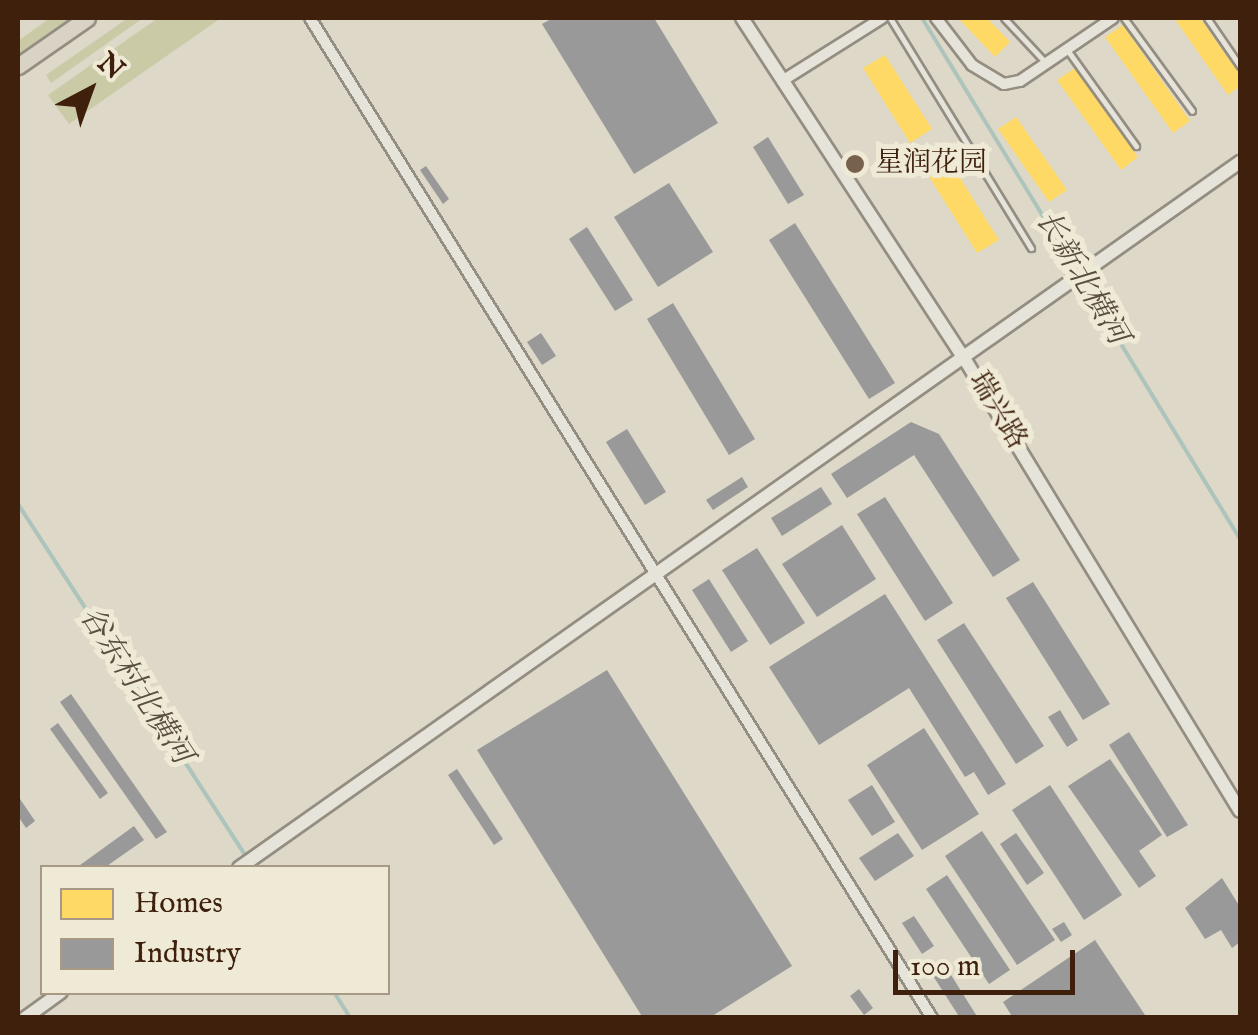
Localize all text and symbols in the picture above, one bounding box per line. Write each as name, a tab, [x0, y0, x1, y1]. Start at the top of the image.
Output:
north arrow	[40, 40, 140, 140]
text: N	[89, 46, 131, 88]
place label: 星润花园	[875, 147, 987, 181]
marker: 星润花园	[844, 153, 866, 175]
water label: 长新北横河	[1027, 204, 1135, 352]
street label: 瑞兴路	[961, 366, 1033, 456]
water label: 谷东村北横河	[71, 601, 199, 771]
legend	[40, 865, 390, 995]
text: Homes	[134, 885, 223, 923]
scale bar	[898, 930, 1080, 992]
text: Industry	[134, 935, 241, 973]
text: 100 m	[910, 948, 980, 986]

